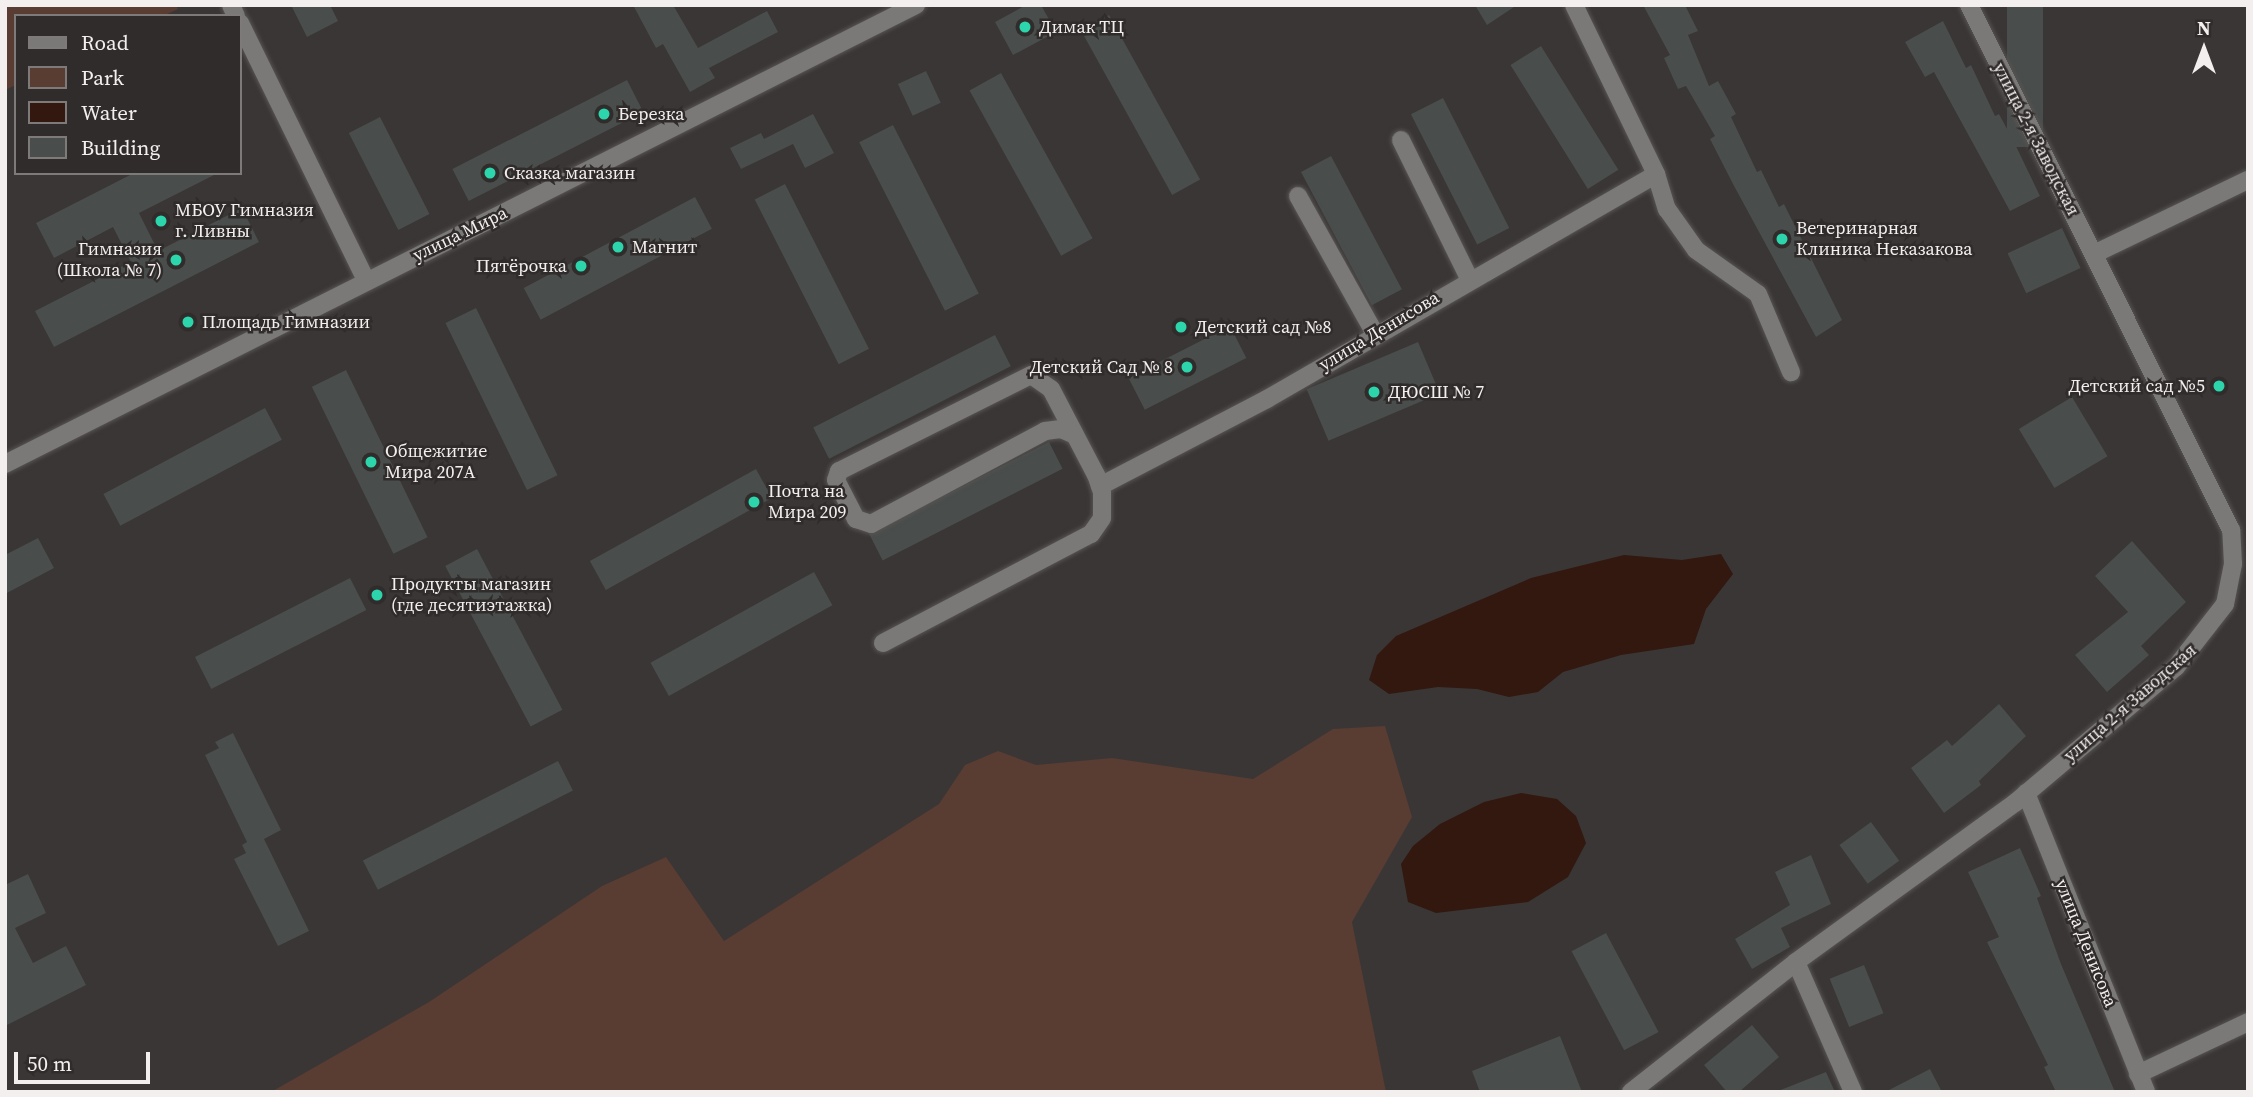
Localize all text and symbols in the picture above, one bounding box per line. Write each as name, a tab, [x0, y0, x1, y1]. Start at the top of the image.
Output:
legend	[14, 14, 242, 175]
north arrow	[2169, 14, 2239, 84]
text: N	[2197, 15, 2211, 41]
place label: Димак ТЦ	[1039, 16, 1124, 38]
marker: Димак ТЦ	[1017, 19, 1033, 35]
text: Road	[81, 28, 129, 57]
street label: улица 2-я Заводская	[1988, 59, 2084, 219]
text: Park	[81, 63, 124, 92]
text: Water	[81, 98, 137, 127]
place label: Березка	[618, 103, 684, 125]
marker: Березка	[596, 106, 612, 122]
text: Building	[81, 133, 160, 162]
place label: Сказка магазин	[504, 162, 635, 184]
marker: Сказка магазин	[482, 165, 498, 181]
place label: МБОУ Гимназия г. Ливны	[175, 200, 315, 242]
street label: улица Мира	[409, 202, 511, 266]
marker: МБОУ Гимназия г. Ливны	[153, 213, 169, 229]
place label: Ветеринарная Клиника Неказакова	[1796, 218, 1972, 260]
marker: Ветеринарная Клиника Неказакова	[1774, 231, 1790, 247]
place label: Магнит	[632, 236, 697, 258]
place label: Гимназия (Школа № 7)	[57, 239, 162, 282]
marker: Магнит	[610, 239, 626, 255]
marker: Гимназия (Школа № 7)	[168, 252, 184, 268]
place label: Пятёрочка	[476, 255, 567, 277]
marker: Пятёрочка	[573, 258, 589, 274]
street label: улица Денисова	[1315, 287, 1443, 375]
place label: Площадь Гимназии	[202, 311, 370, 333]
marker: Площадь Гимназии	[180, 314, 196, 330]
place label: Детский сад №8	[1195, 316, 1332, 338]
marker: Детский сад №8	[1173, 319, 1189, 335]
place label: Детский Сад № 8	[1030, 356, 1173, 378]
marker: Детский Сад № 8	[1179, 359, 1195, 375]
place label: Детский сад №5	[2068, 375, 2205, 397]
marker: Детский сад №5	[2211, 378, 2227, 394]
place label: ДЮСШ № 7	[1388, 381, 1484, 403]
marker: ДЮСШ № 7	[1366, 384, 1382, 400]
place label: Общежитие Мира 207А	[385, 441, 487, 484]
marker: Общежитие Мира 207А	[363, 454, 379, 470]
place label: Почта на Мира 209	[768, 481, 847, 524]
marker: Почта на Мира 209	[746, 494, 762, 510]
place label: Продукты магазин (где десятиэтажка)	[391, 574, 552, 616]
marker: Продукты магазин (где десятиэтажка)	[369, 587, 385, 603]
street label: улица 2-я Заводская	[2059, 640, 2201, 766]
street label: улица Денисова	[2050, 876, 2122, 1010]
scale bar	[18, 1038, 154, 1082]
text: 50 m	[27, 1049, 72, 1078]

